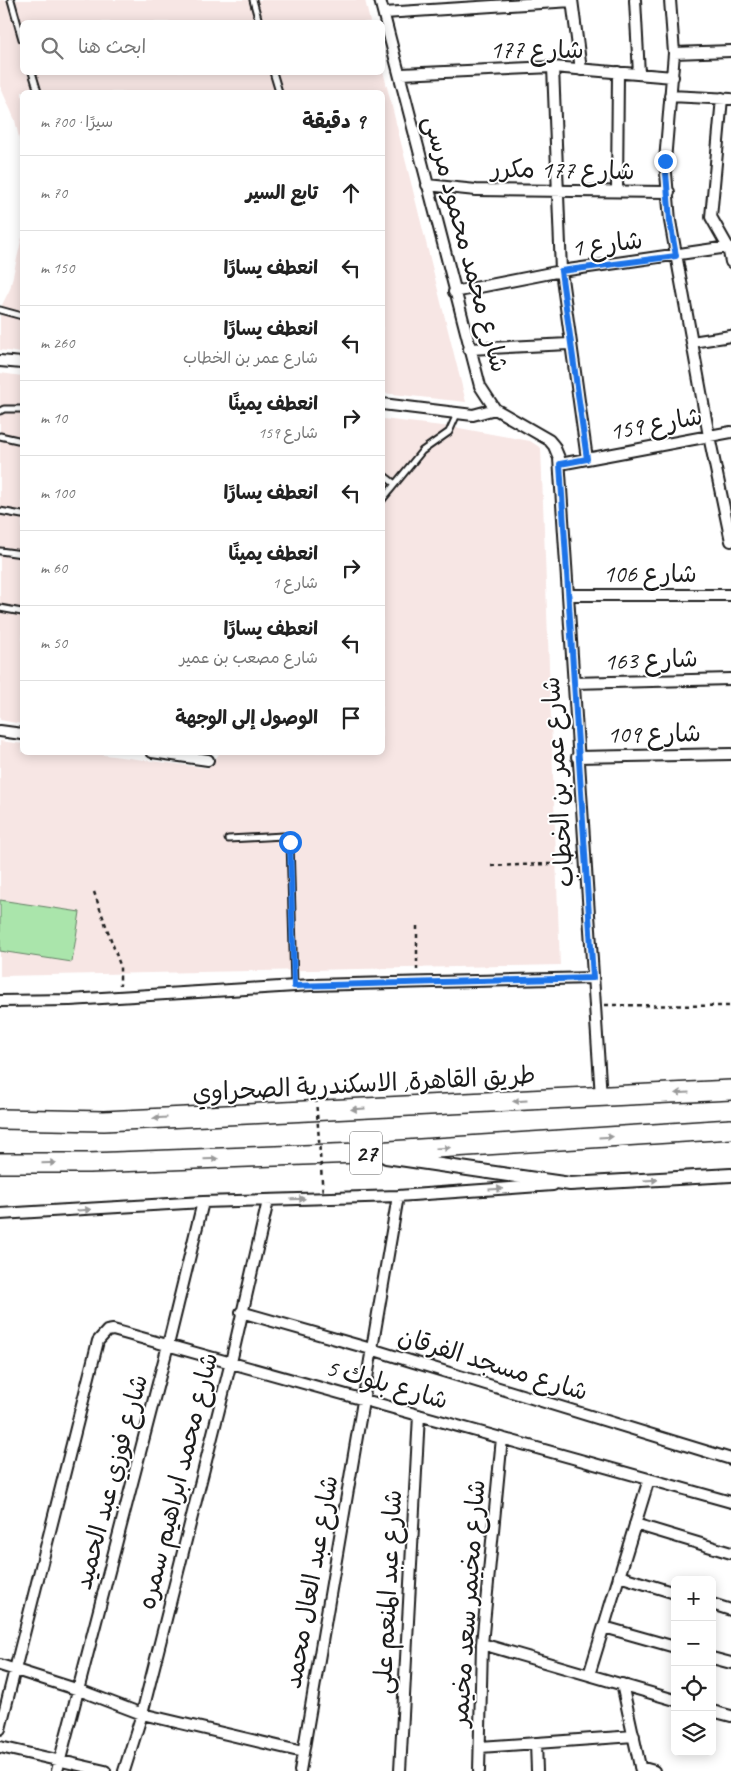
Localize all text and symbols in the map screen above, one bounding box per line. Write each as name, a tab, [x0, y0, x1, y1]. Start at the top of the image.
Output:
search box	[20, 20, 385, 75]
icon: search	[38, 34, 66, 62]
street label: شارع 177	[490, 34, 584, 67]
text: ابحث هنا	[78, 35, 146, 59]
text: 9 دقيقة	[302, 108, 365, 134]
text: سيرًا · 700 m	[40, 112, 113, 132]
street label: شارع محمد محمود مرسى	[415, 112, 516, 376]
route end	[654, 150, 677, 173]
street label: شارع 177 مكرر	[489, 153, 635, 188]
icon: ahead	[337, 179, 365, 207]
text: تابع السير	[246, 181, 318, 205]
text: 70 m	[40, 183, 67, 203]
street label: شارع 1	[570, 224, 645, 265]
icon: left	[337, 254, 365, 282]
text: انعطف يسارًا	[224, 256, 318, 280]
text: 150 m	[40, 258, 74, 278]
text: انعطف يسارًا	[224, 317, 318, 341]
icon: left	[337, 329, 365, 357]
text: 260 m	[40, 333, 74, 353]
text: شارع عمر بن الخطاب	[183, 348, 318, 368]
text: انعطف يمينًا	[229, 392, 318, 416]
street label: شارع 159	[607, 400, 705, 449]
icon: right	[337, 404, 365, 432]
text: 10 m	[40, 408, 67, 428]
text: شارع 159	[258, 423, 318, 443]
icon: left	[337, 479, 365, 507]
text: انعطف يسارًا	[224, 481, 318, 505]
text: 100 m	[40, 483, 74, 503]
text: انعطف يمينًا	[229, 542, 318, 566]
icon: right	[337, 554, 365, 582]
text: 60 m	[40, 558, 67, 578]
street label: شارع 106	[603, 558, 697, 591]
text: شارع 1	[272, 573, 318, 593]
text: انعطف يسارًا	[224, 617, 318, 641]
icon: left	[337, 629, 365, 657]
text: 50 m	[40, 633, 67, 653]
street label: شارع 163	[604, 642, 699, 679]
text: شارع مصعب بن عمير	[179, 648, 318, 668]
street label: شارع عمر بن الخطاب	[535, 676, 582, 888]
icon: arrive	[337, 704, 365, 732]
text: الوصول إلى الوجهة	[175, 706, 318, 730]
street label: شارع 109	[607, 717, 701, 752]
route start	[279, 831, 302, 854]
street label: طريق القاهرة, الاسكندرية الصحراوي	[192, 1059, 537, 1111]
one-way arrow	[674, 1089, 690, 1097]
one-way arrow	[512, 1098, 528, 1106]
one-way arrow	[349, 1105, 365, 1113]
one-way arrow	[152, 1115, 168, 1123]
road number: 27	[350, 1132, 382, 1174]
one-way arrow	[598, 1133, 614, 1141]
one-way arrow	[436, 1143, 452, 1151]
one-way arrow	[203, 1154, 219, 1162]
one-way arrow	[41, 1159, 57, 1167]
one-way arrow	[643, 1176, 659, 1184]
one-way arrow	[488, 1185, 504, 1193]
one-way arrow	[291, 1195, 307, 1203]
one-way arrow	[76, 1205, 92, 1213]
street label: شارع مسجد الفرقان	[394, 1320, 592, 1409]
street label: شارع محمد ابراهيم سمره	[131, 1349, 227, 1613]
street label: شارع بلوك 5	[322, 1351, 452, 1418]
street label: شارع فوزي عبد الحميد	[67, 1371, 157, 1594]
street label: شارع عبد العال محمد	[276, 1473, 347, 1691]
street label: شارع مخيمر سعد مخيمر	[443, 1479, 494, 1730]
street label: شارع عبد المنعم على	[367, 1489, 411, 1695]
map controls	[671, 1576, 716, 1756]
button: +	[671, 1576, 716, 1621]
button: −	[671, 1621, 716, 1666]
button: locate	[671, 1666, 716, 1711]
button: layers	[671, 1711, 716, 1756]

